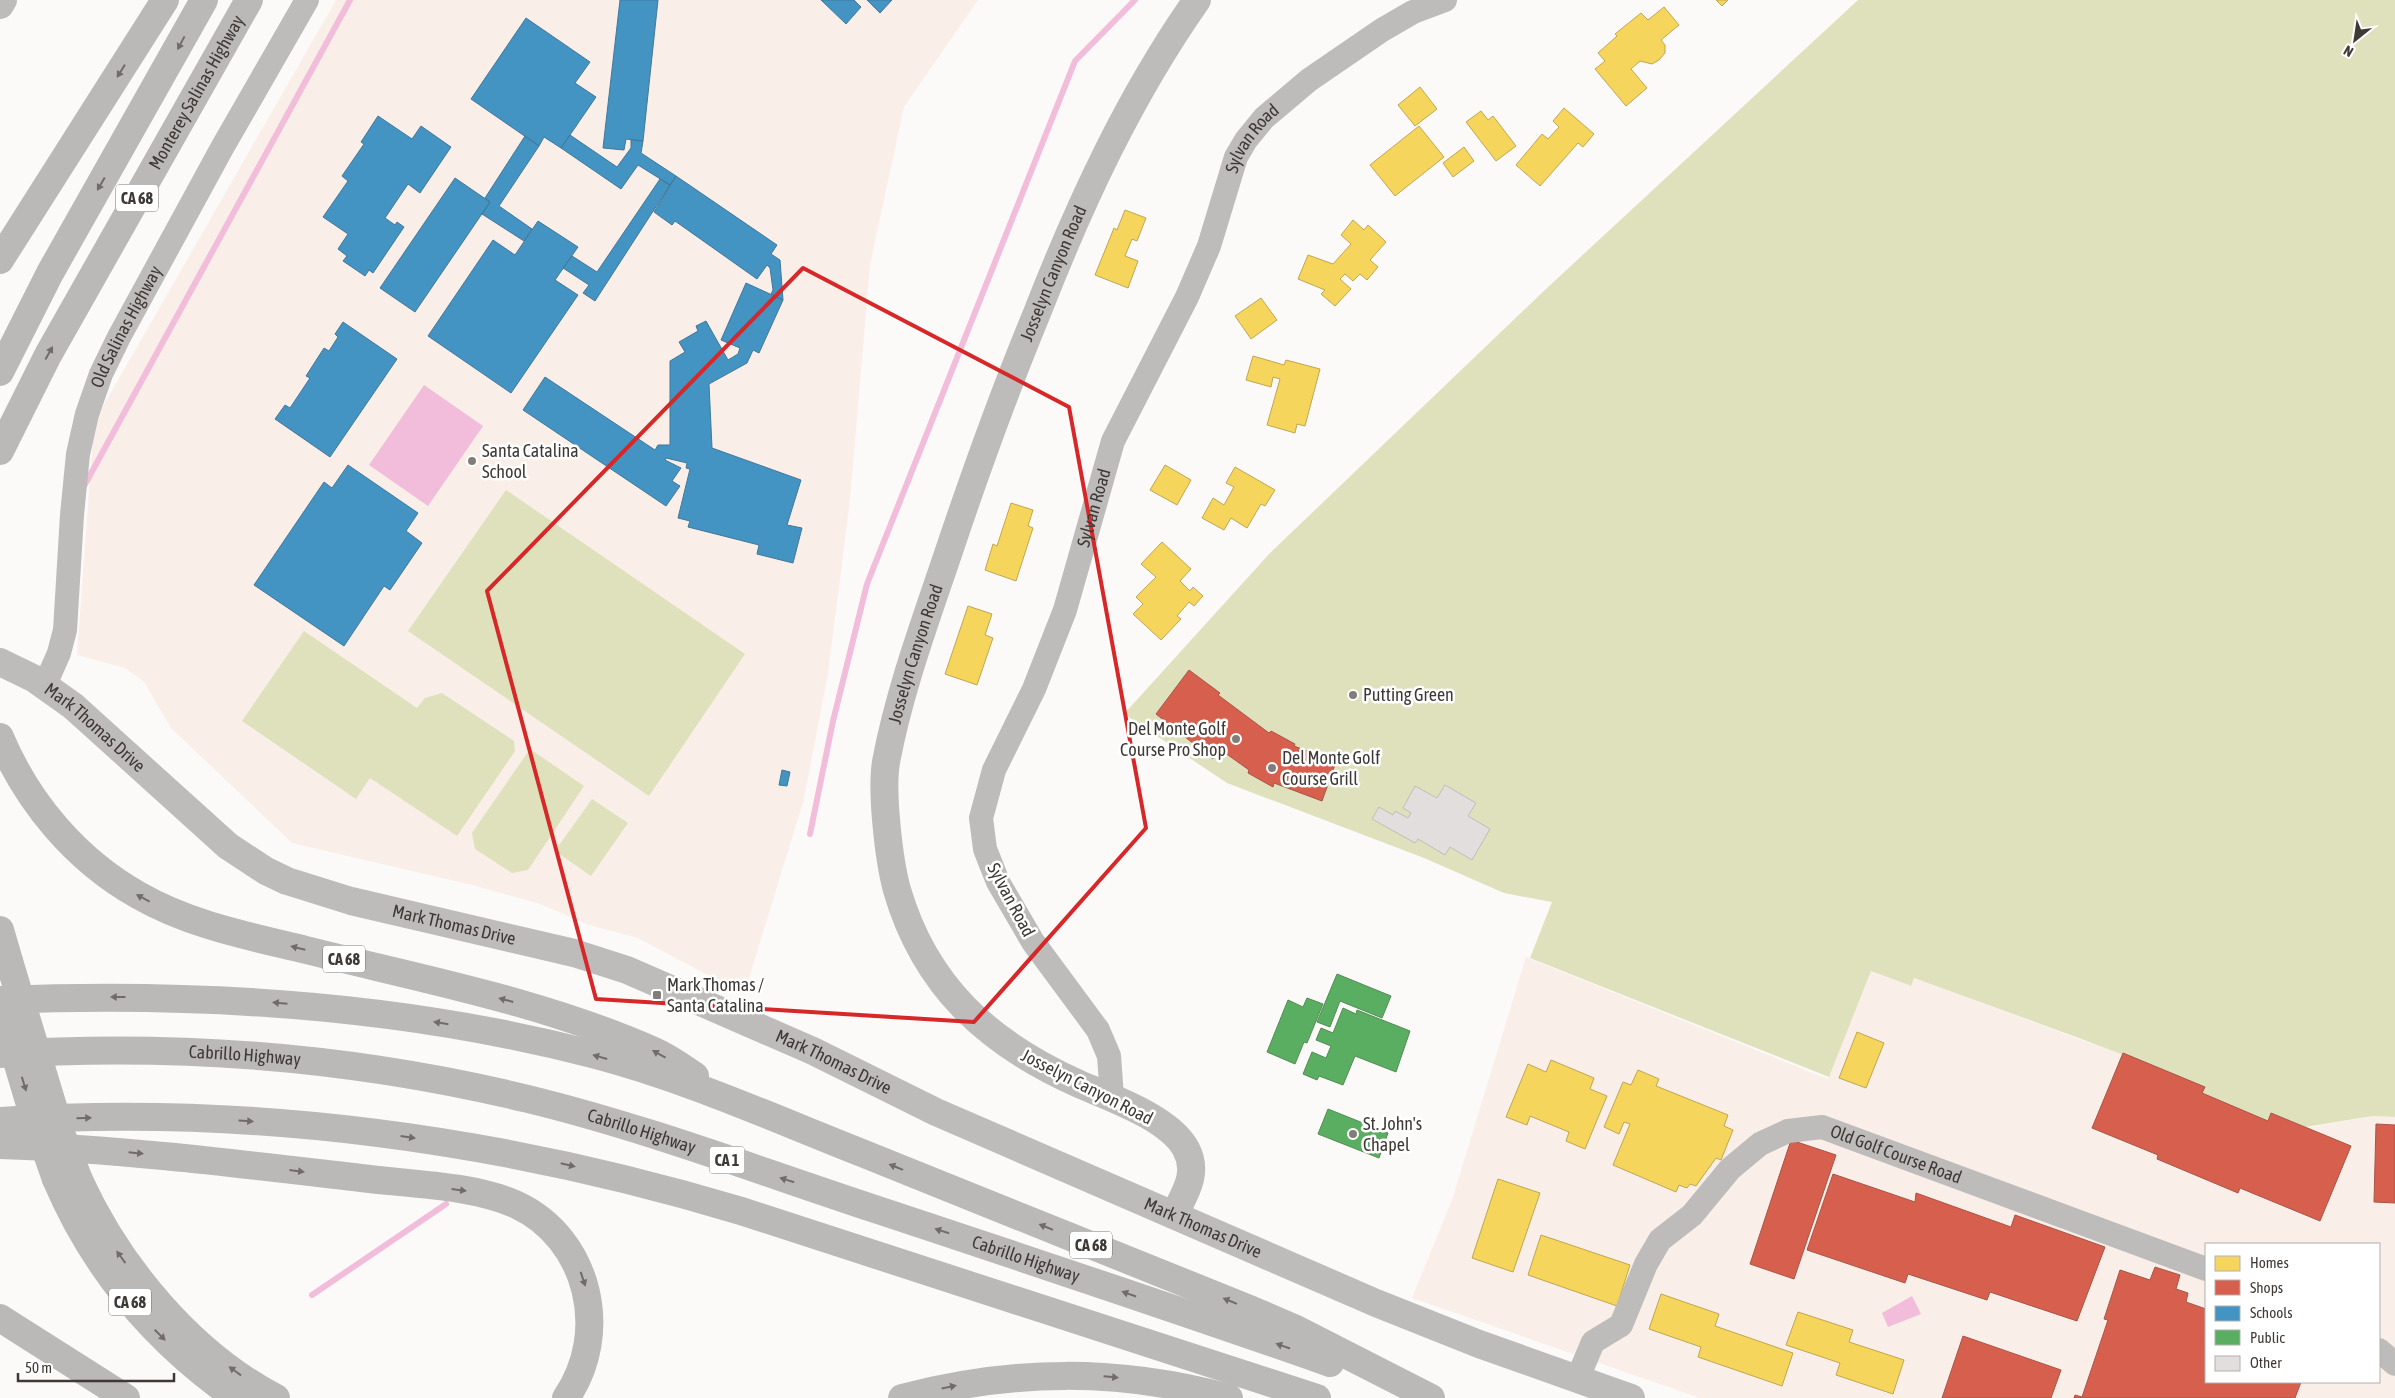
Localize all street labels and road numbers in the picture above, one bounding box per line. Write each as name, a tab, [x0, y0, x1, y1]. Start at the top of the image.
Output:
street label: Monterey Salinas Highway	[144, 11, 248, 173]
street label: Sylvan Road	[1221, 99, 1283, 176]
road number: CA 68	[116, 184, 158, 212]
street label: Josselyn Canyon Road	[1016, 202, 1091, 344]
street label: Old Salinas Highway	[86, 262, 166, 390]
street label: Sylvan Road	[1072, 466, 1115, 549]
street label: Josselyn Canyon Road	[884, 581, 947, 726]
street label: Mark Thomas Drive	[41, 678, 150, 776]
street label: Sylvan Road	[983, 859, 1040, 940]
street label: Mark Thomas Drive	[390, 900, 518, 949]
road number: CA 68	[323, 946, 365, 972]
street label: Mark Thomas Drive	[773, 1025, 895, 1098]
street label: Cabrillo Highway	[188, 1041, 302, 1070]
street label: Josselyn Canyon Road	[1018, 1044, 1156, 1129]
street label: Cabrillo Highway	[585, 1104, 699, 1158]
street label: Old Golf Course Road	[1828, 1120, 1965, 1188]
road number: CA 1	[710, 1146, 744, 1174]
street label: Mark Thomas Drive	[1141, 1193, 1265, 1262]
street label: Cabrillo Highway	[969, 1231, 1083, 1286]
road number: CA 68	[1070, 1232, 1112, 1258]
road number: CA 68	[109, 1288, 151, 1315]

